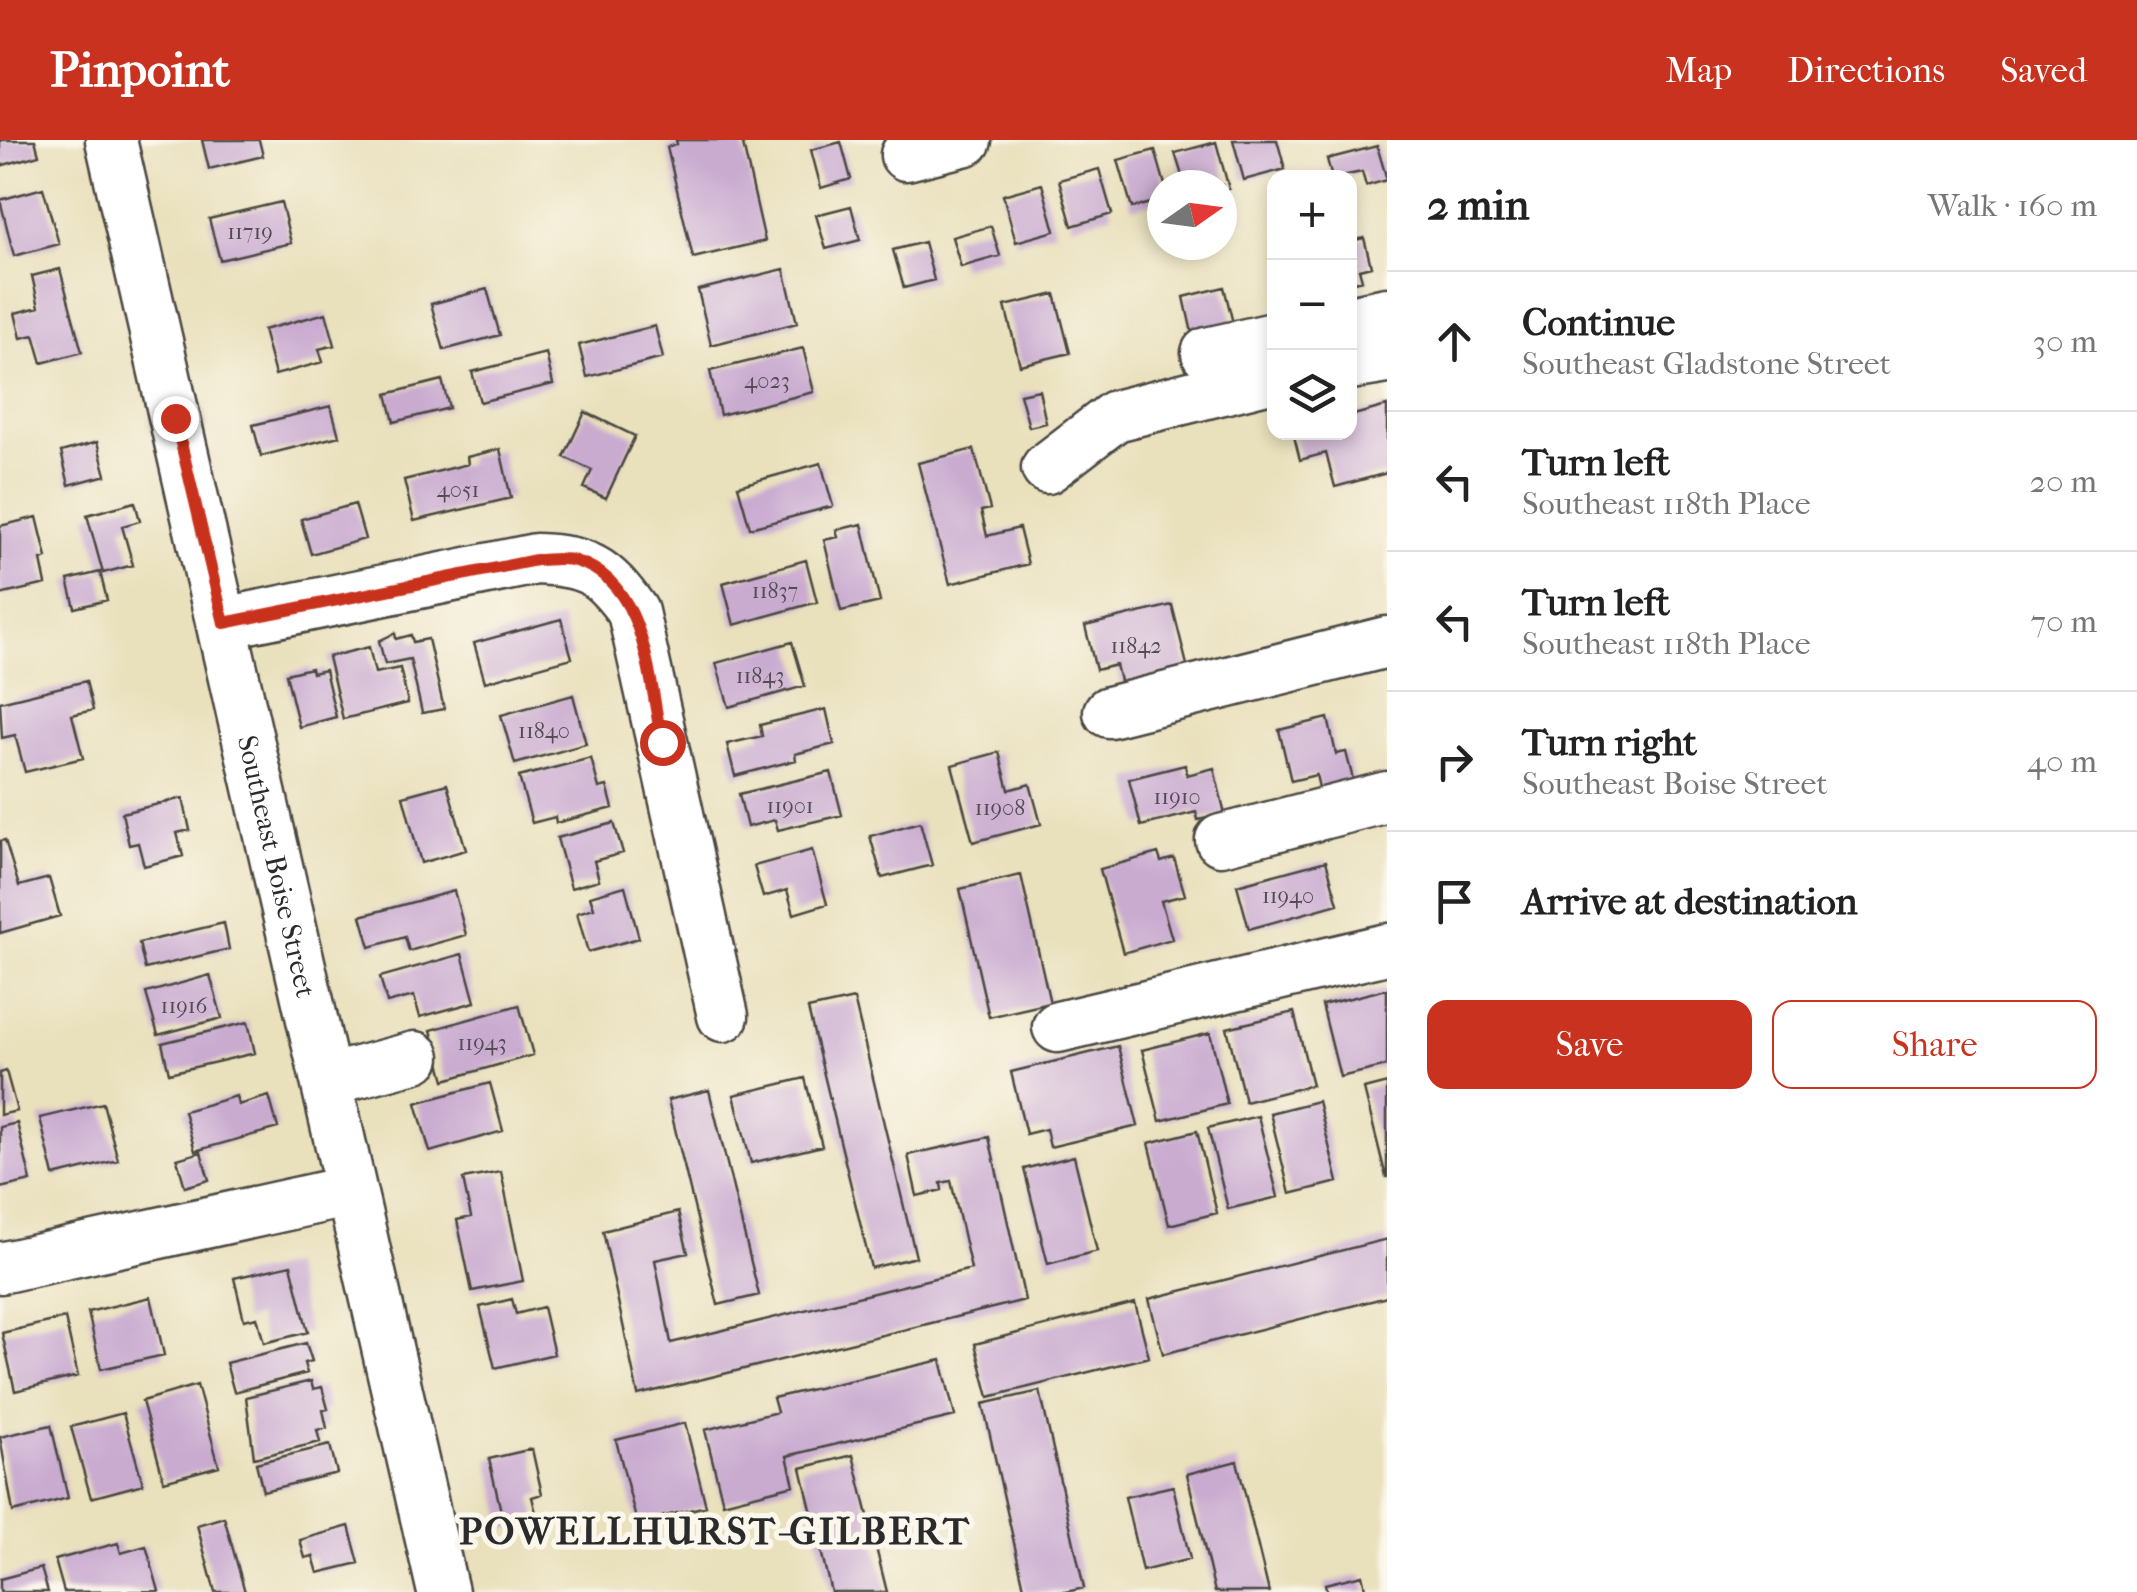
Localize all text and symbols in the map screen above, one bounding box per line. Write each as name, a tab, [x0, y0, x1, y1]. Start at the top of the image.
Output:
text: Pinpoint	[50, 42, 230, 98]
text: Map	[1665, 50, 1732, 91]
text: Directions	[1787, 50, 1945, 91]
text: Saved	[2000, 50, 2087, 91]
north arrow	[1147, 170, 1237, 260]
map controls	[1267, 170, 1357, 440]
button: +	[1267, 170, 1357, 260]
text: 2 min	[1427, 181, 1529, 230]
text: Walk · 160 m	[1928, 187, 2097, 224]
house number: 11719	[227, 219, 273, 245]
button: −	[1267, 260, 1357, 350]
text: Continue	[1522, 300, 1675, 345]
icon: ahead	[1427, 314, 1482, 369]
text: 30 m	[2033, 323, 2097, 360]
text: Southeast Gladstone Street	[1522, 345, 1891, 382]
button: layers	[1267, 350, 1357, 440]
house number: 4023	[744, 368, 790, 394]
route end	[153, 396, 199, 442]
text: Turn left	[1522, 440, 1670, 485]
icon: left	[1427, 454, 1482, 509]
text: 20 m	[2029, 463, 2097, 500]
house number: 4051	[437, 477, 479, 503]
text: Southeast 118th Place	[1522, 485, 1810, 522]
house number: 11837	[752, 578, 798, 604]
text: Turn left	[1522, 580, 1670, 625]
icon: left	[1427, 594, 1482, 649]
text: 70 m	[2031, 603, 2097, 640]
text: Southeast 118th Place	[1522, 625, 1810, 662]
house number: 11842	[1111, 633, 1161, 659]
house number: 11843	[736, 663, 784, 689]
house number: 11840	[518, 718, 570, 744]
route start	[640, 720, 686, 766]
text: Turn right	[1522, 720, 1697, 765]
street label: Southeast Boise Street	[231, 732, 322, 1000]
icon: right	[1427, 734, 1482, 789]
text: 40 m	[2027, 743, 2097, 780]
text: Southeast Boise Street	[1522, 765, 1828, 802]
house number: 11910	[1153, 784, 1201, 810]
house number: 11901	[766, 793, 814, 819]
house number: 11908	[975, 795, 1025, 821]
icon: arrive	[1427, 874, 1482, 929]
text: Arrive at destination	[1522, 879, 1858, 924]
house number: 11940	[1262, 883, 1314, 909]
house number: 11916	[161, 993, 208, 1019]
button: Save	[1427, 1000, 1752, 1089]
button: Share	[1772, 1000, 2097, 1089]
house number: 11943	[457, 1030, 507, 1056]
district label: POWELLHURST-GILBERT	[459, 1509, 971, 1554]

